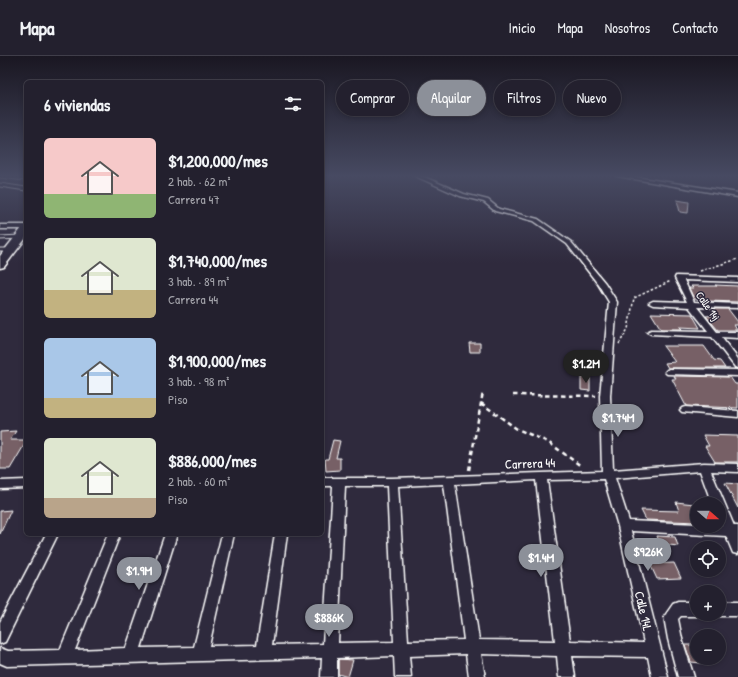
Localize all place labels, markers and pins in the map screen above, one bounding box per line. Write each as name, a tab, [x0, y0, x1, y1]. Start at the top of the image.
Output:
pin: $1.2M	[558, 350, 614, 384]
pin: $1.74M	[585, 404, 651, 438]
pin: $926K	[620, 538, 676, 572]
pin: $1.4M	[513, 544, 569, 578]
pin: $1.9M	[111, 557, 167, 591]
pin: $886K	[301, 604, 357, 638]

